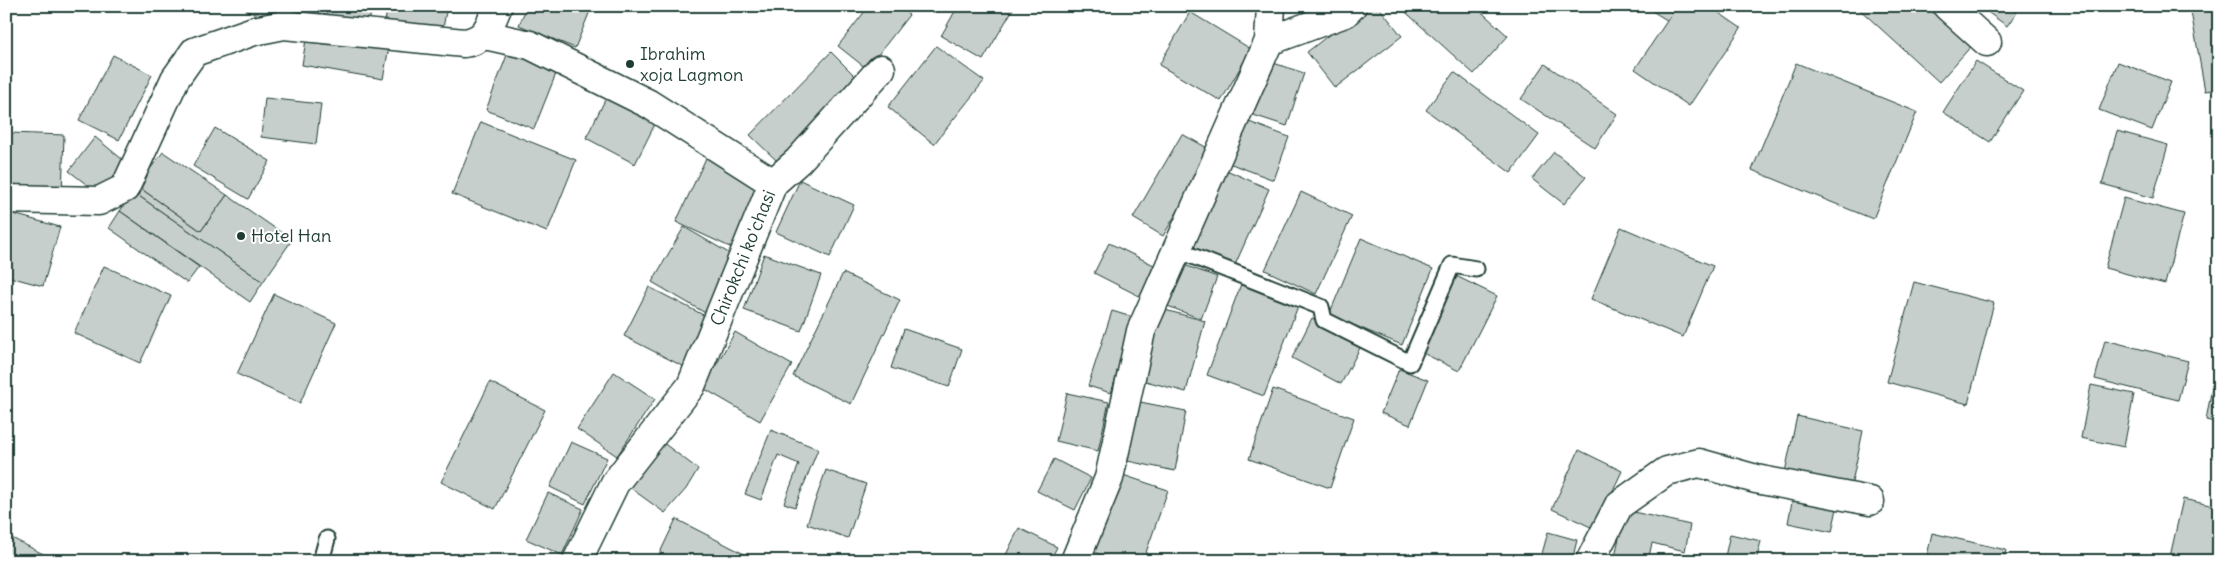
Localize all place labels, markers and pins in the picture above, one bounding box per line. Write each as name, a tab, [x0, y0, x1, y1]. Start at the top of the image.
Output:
place label: Ibrahim xoja Lagmon	[640, 42, 743, 86]
marker: Ibrahim xoja Lagmon	[624, 58, 636, 70]
place label: Hotel Han	[251, 224, 331, 247]
marker: Hotel Han	[235, 230, 247, 242]

